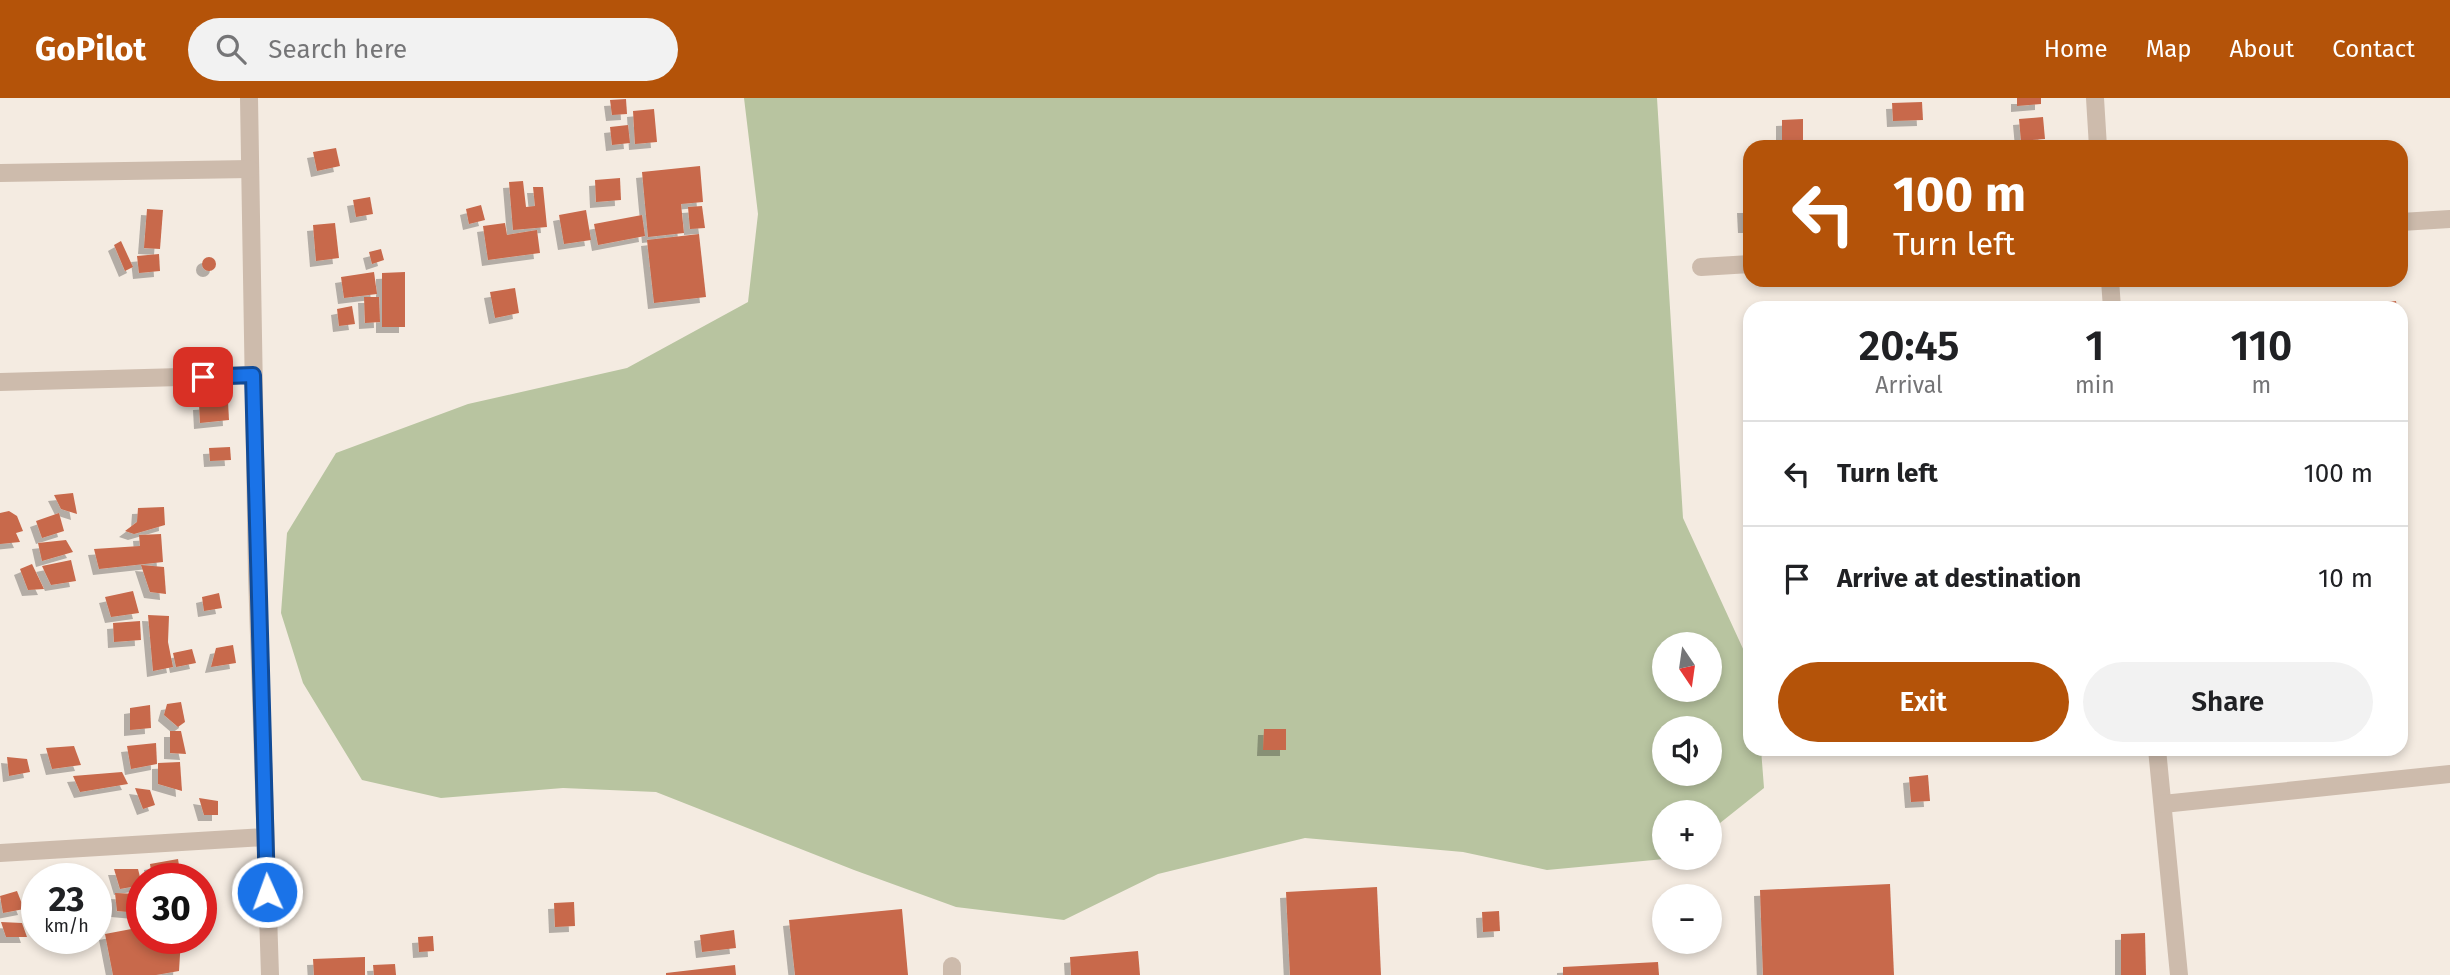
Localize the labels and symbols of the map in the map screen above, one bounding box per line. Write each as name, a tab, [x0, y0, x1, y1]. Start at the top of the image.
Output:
pin	[173, 347, 233, 407]
north arrow	[1652, 632, 1722, 702]
position arrow	[230, 855, 304, 929]
speed limit sign: 30	[126, 863, 217, 954]

